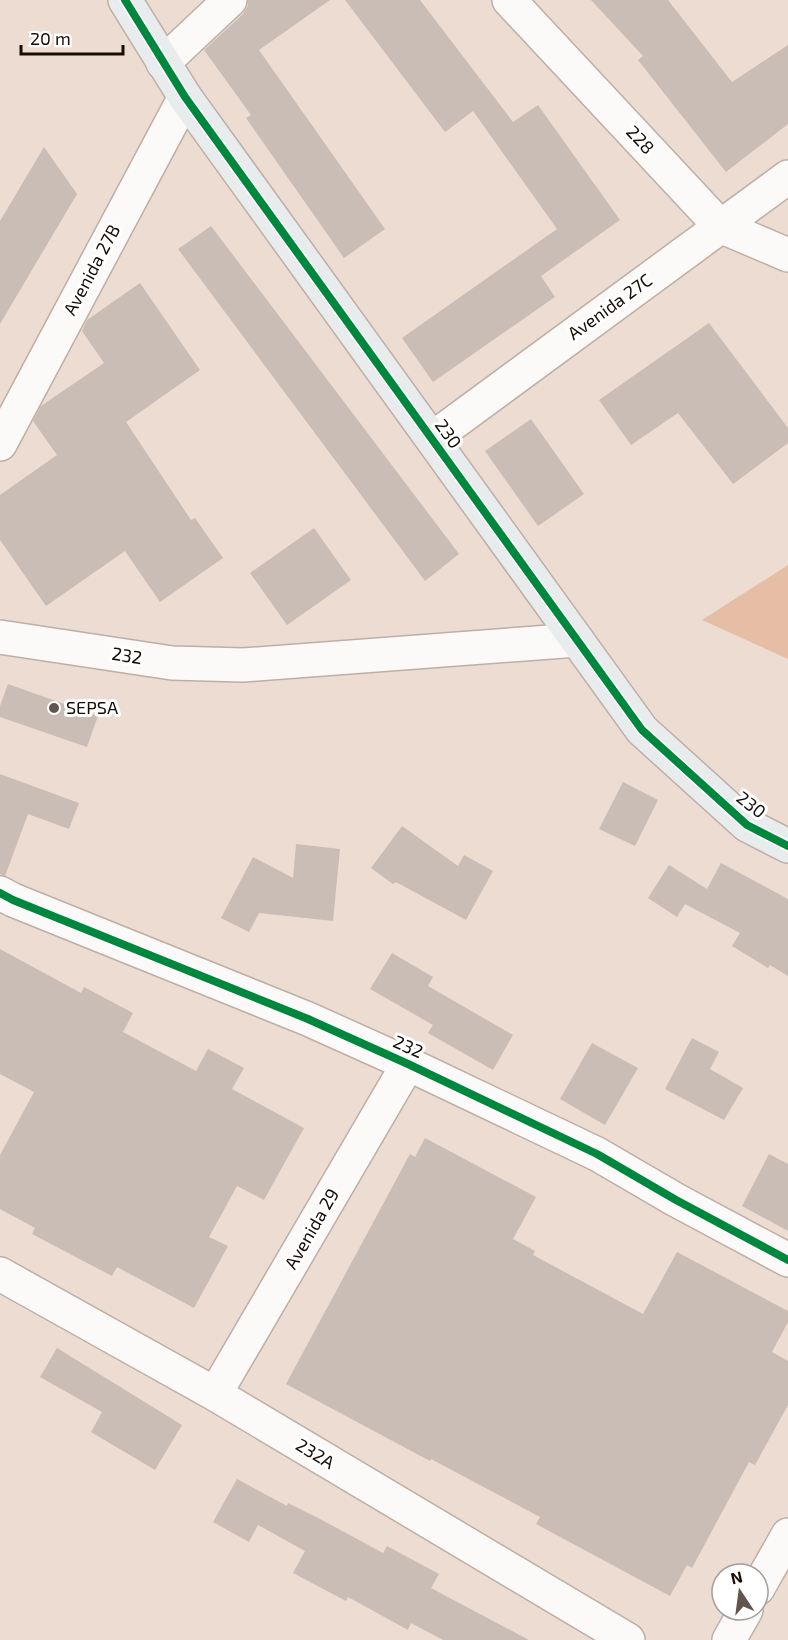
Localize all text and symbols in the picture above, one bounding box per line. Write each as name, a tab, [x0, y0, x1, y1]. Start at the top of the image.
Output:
scale bar	[21, 18, 123, 56]
text: 20 m	[30, 27, 71, 49]
street label: 228	[622, 120, 659, 158]
street label: Avenida 27B	[58, 220, 124, 319]
street label: Avenida 27C	[563, 268, 656, 344]
street label: 230	[431, 414, 467, 452]
street label: 232	[110, 642, 144, 668]
place label: SEPSA	[66, 696, 119, 718]
marker: SEPSA	[47, 701, 61, 715]
street label: 230	[733, 786, 771, 822]
street label: 232	[390, 1030, 427, 1062]
street label: Avenida 29	[279, 1184, 343, 1273]
street label: 232A	[292, 1433, 340, 1474]
north arrow	[710, 1562, 770, 1622]
text: N	[729, 1566, 744, 1587]

